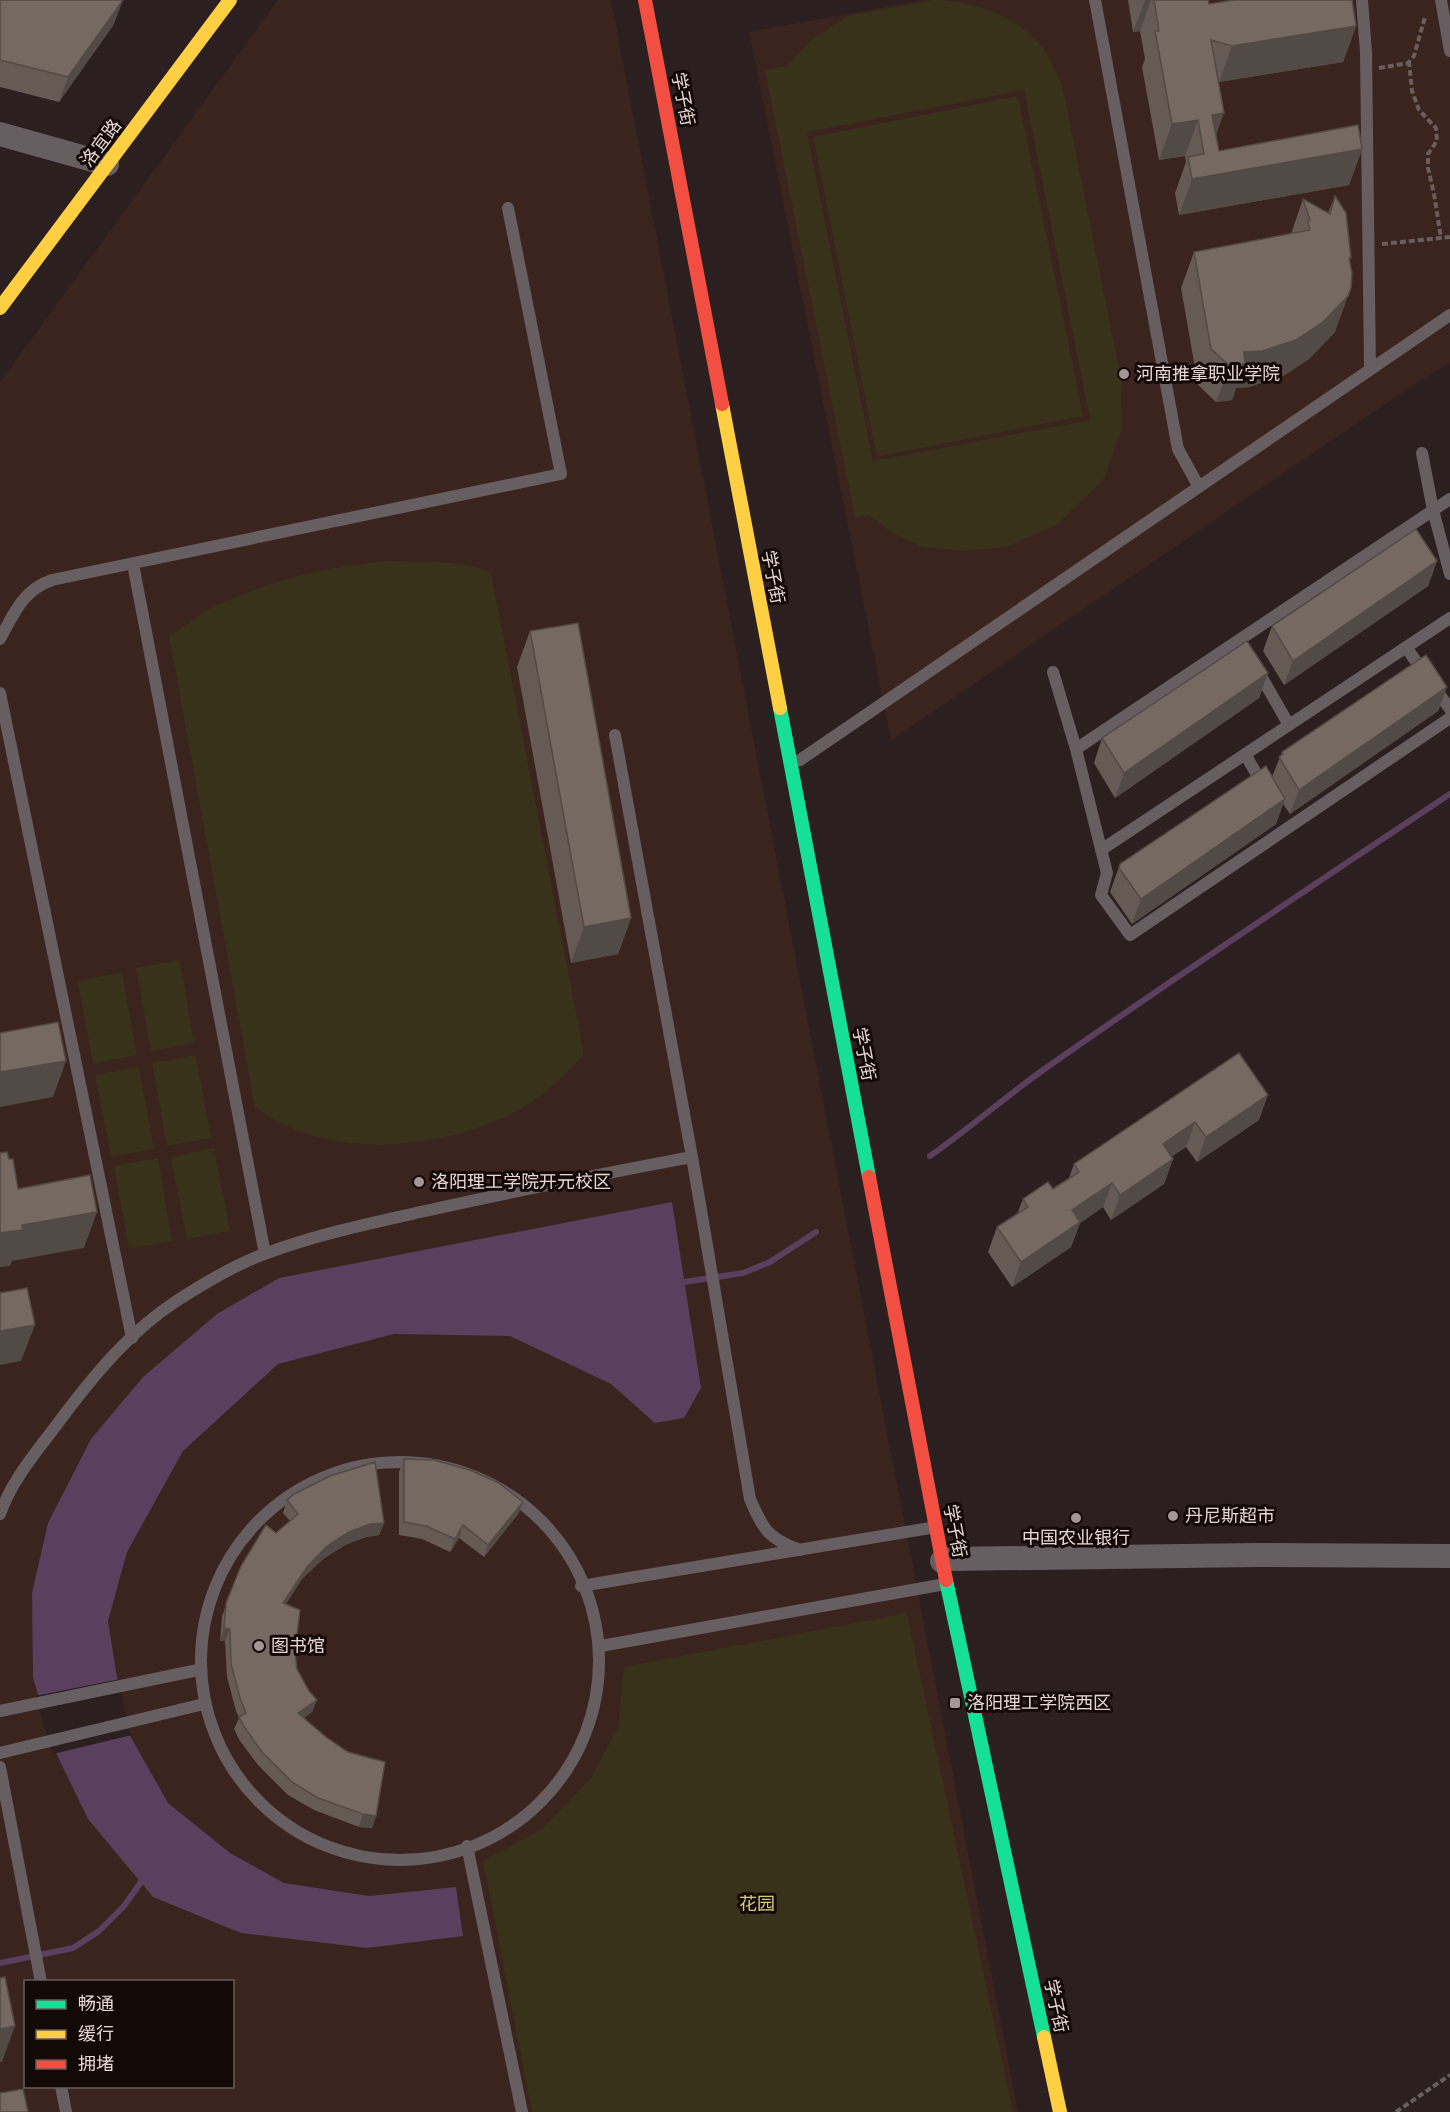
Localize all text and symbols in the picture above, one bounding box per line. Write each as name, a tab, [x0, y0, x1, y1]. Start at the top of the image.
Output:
street label: 学子街	[667, 70, 699, 128]
street label: 洛宜路	[76, 115, 126, 171]
place label: 河南推拿职业学院	[1136, 363, 1280, 385]
marker: 河南推拿职业学院	[1117, 367, 1131, 381]
street label: 学子街	[757, 548, 789, 606]
street label: 学子街	[848, 1025, 880, 1083]
place label: 洛阳理工学院开元校区	[431, 1171, 611, 1193]
marker: 洛阳理工学院开元校区	[412, 1175, 426, 1189]
street label: 学子街	[939, 1502, 971, 1560]
place label: 丹尼斯超市	[1185, 1505, 1275, 1527]
marker: 丹尼斯超市	[1166, 1509, 1180, 1523]
marker: 中国农业银行	[1069, 1511, 1083, 1525]
place label: 中国农业银行	[1022, 1527, 1130, 1549]
place label: 图书馆	[271, 1635, 325, 1657]
marker: 图书馆	[252, 1639, 266, 1653]
place label: 洛阳理工学院西区	[967, 1692, 1111, 1714]
marker: 洛阳理工学院西区	[948, 1696, 962, 1710]
park label: 花园	[739, 1893, 775, 1915]
street label: 学子街	[1040, 1977, 1072, 2035]
legend	[24, 1980, 234, 2088]
text: 畅通	[78, 1993, 114, 2015]
text: 缓行	[78, 2023, 114, 2045]
text: 拥堵	[78, 2053, 114, 2075]

